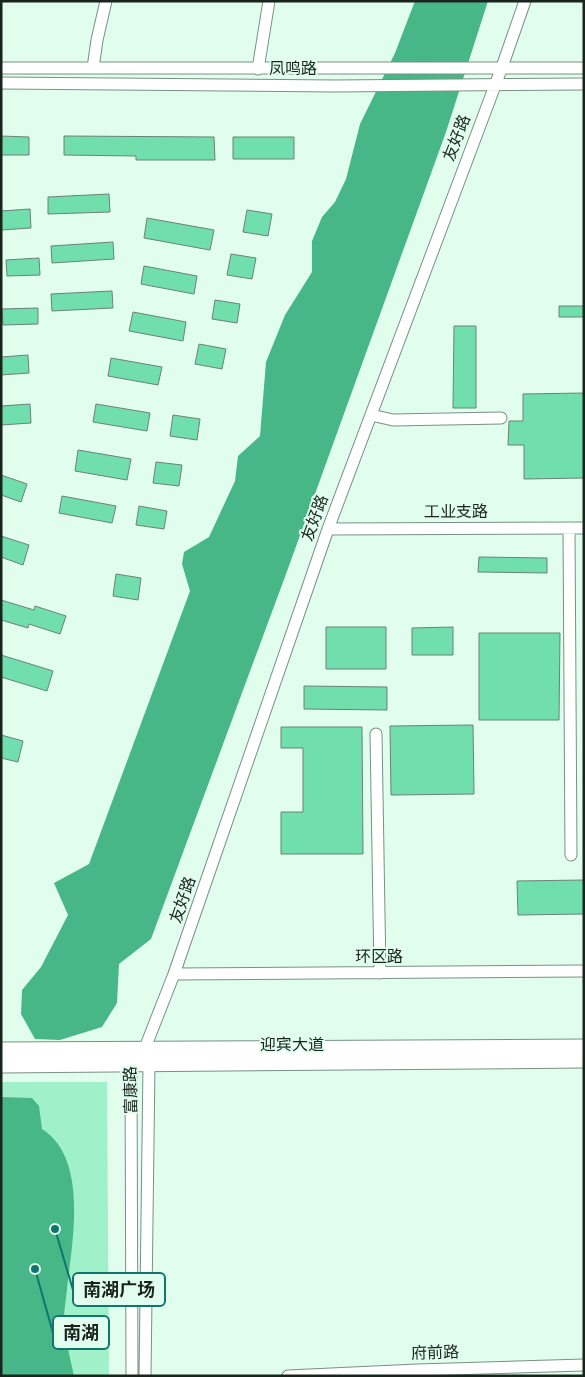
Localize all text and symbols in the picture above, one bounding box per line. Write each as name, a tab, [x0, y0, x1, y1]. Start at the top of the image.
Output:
street label: 凤鸣路	[269, 58, 317, 80]
street label: 友好路	[438, 112, 476, 164]
street label: 友好路	[296, 492, 334, 544]
street label: 工业支路	[424, 501, 488, 523]
street label: 友好路	[165, 874, 201, 926]
street label: 环区路	[355, 946, 403, 968]
street label: 迎宾大道	[260, 1034, 324, 1056]
street label: 富康路	[120, 1066, 142, 1114]
callout: 南湖广场	[73, 1273, 165, 1306]
text: 南湖广场	[83, 1278, 155, 1303]
callout: 南湖	[53, 1316, 109, 1349]
text: 南湖	[63, 1321, 99, 1346]
street label: 府前路	[411, 1341, 459, 1365]

